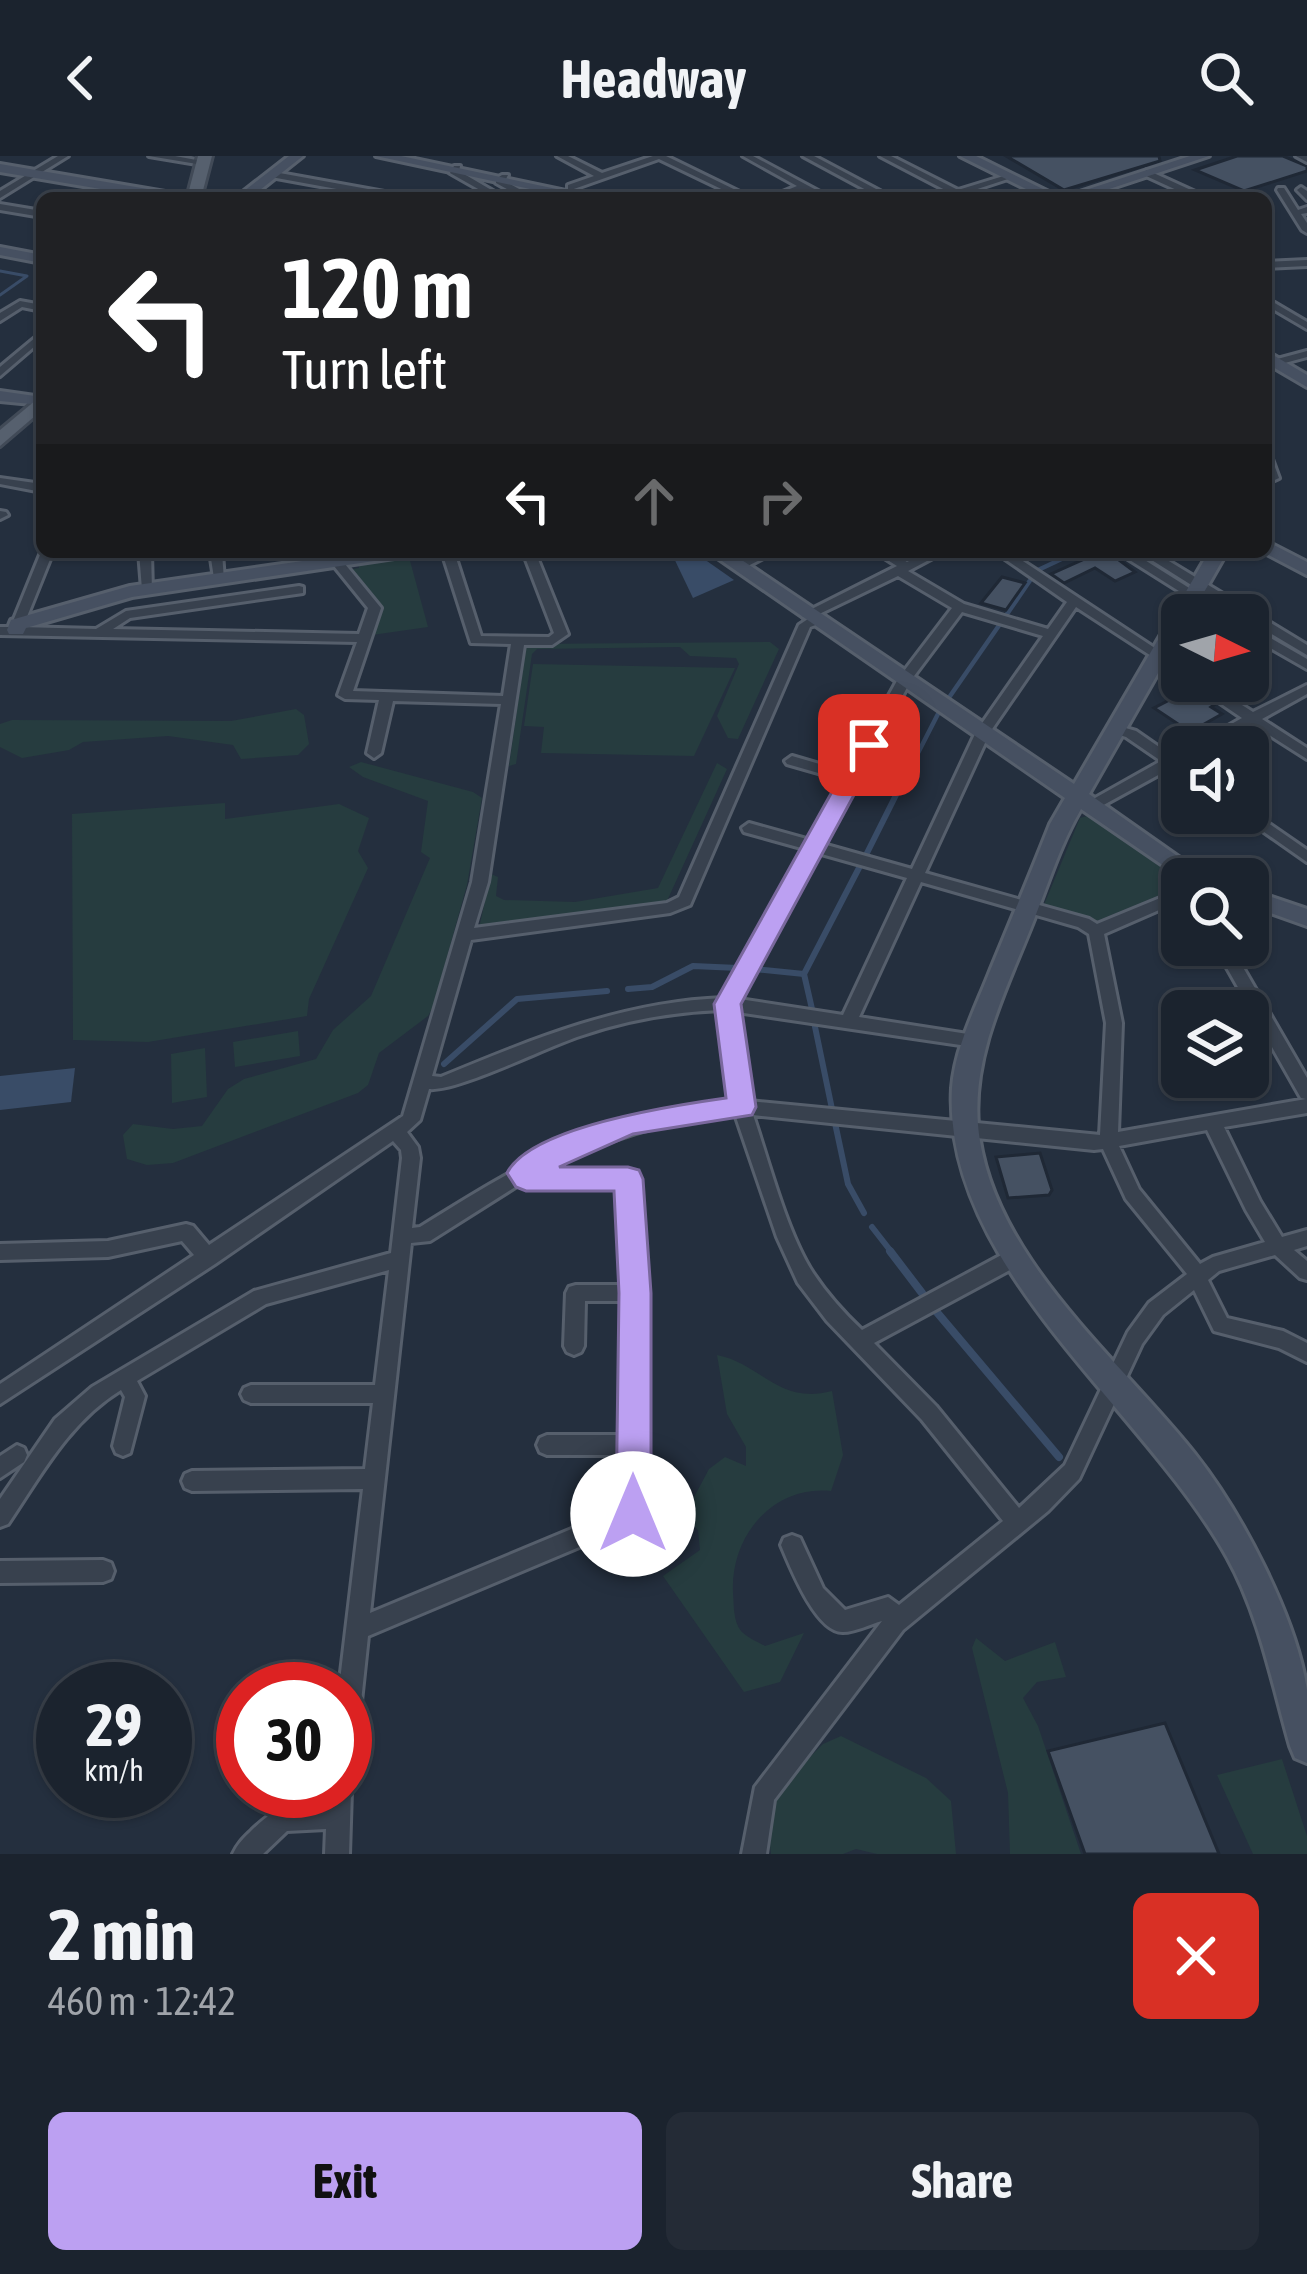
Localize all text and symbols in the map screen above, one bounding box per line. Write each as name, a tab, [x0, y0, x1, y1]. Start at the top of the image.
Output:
icon: back	[48, 45, 114, 111]
icon: search	[1193, 45, 1259, 111]
text: Headway	[561, 48, 746, 109]
icon: left	[84, 240, 240, 396]
text: 120 m	[282, 240, 472, 336]
text: Turn left	[282, 339, 447, 400]
icon: left	[495, 468, 561, 534]
icon: ahead	[621, 468, 687, 534]
icon: right	[747, 468, 813, 534]
north arrow	[1161, 594, 1269, 702]
map controls	[1161, 594, 1269, 1098]
pin	[818, 694, 920, 796]
icon: arrive	[836, 712, 902, 778]
button: sound	[1161, 726, 1269, 834]
button: search	[1161, 858, 1269, 966]
button: layers	[1161, 990, 1269, 1098]
position arrow	[570, 1451, 696, 1577]
speed limit sign: 30	[216, 1662, 372, 1818]
text: 29	[86, 1690, 142, 1759]
text: km/h	[84, 1753, 144, 1787]
text: 2 min	[48, 1893, 195, 1975]
button: close	[1133, 1893, 1259, 2019]
text: 460 m · 12:42	[48, 1979, 236, 2023]
button: Exit	[48, 2112, 642, 2250]
button: Share	[666, 2112, 1259, 2250]

